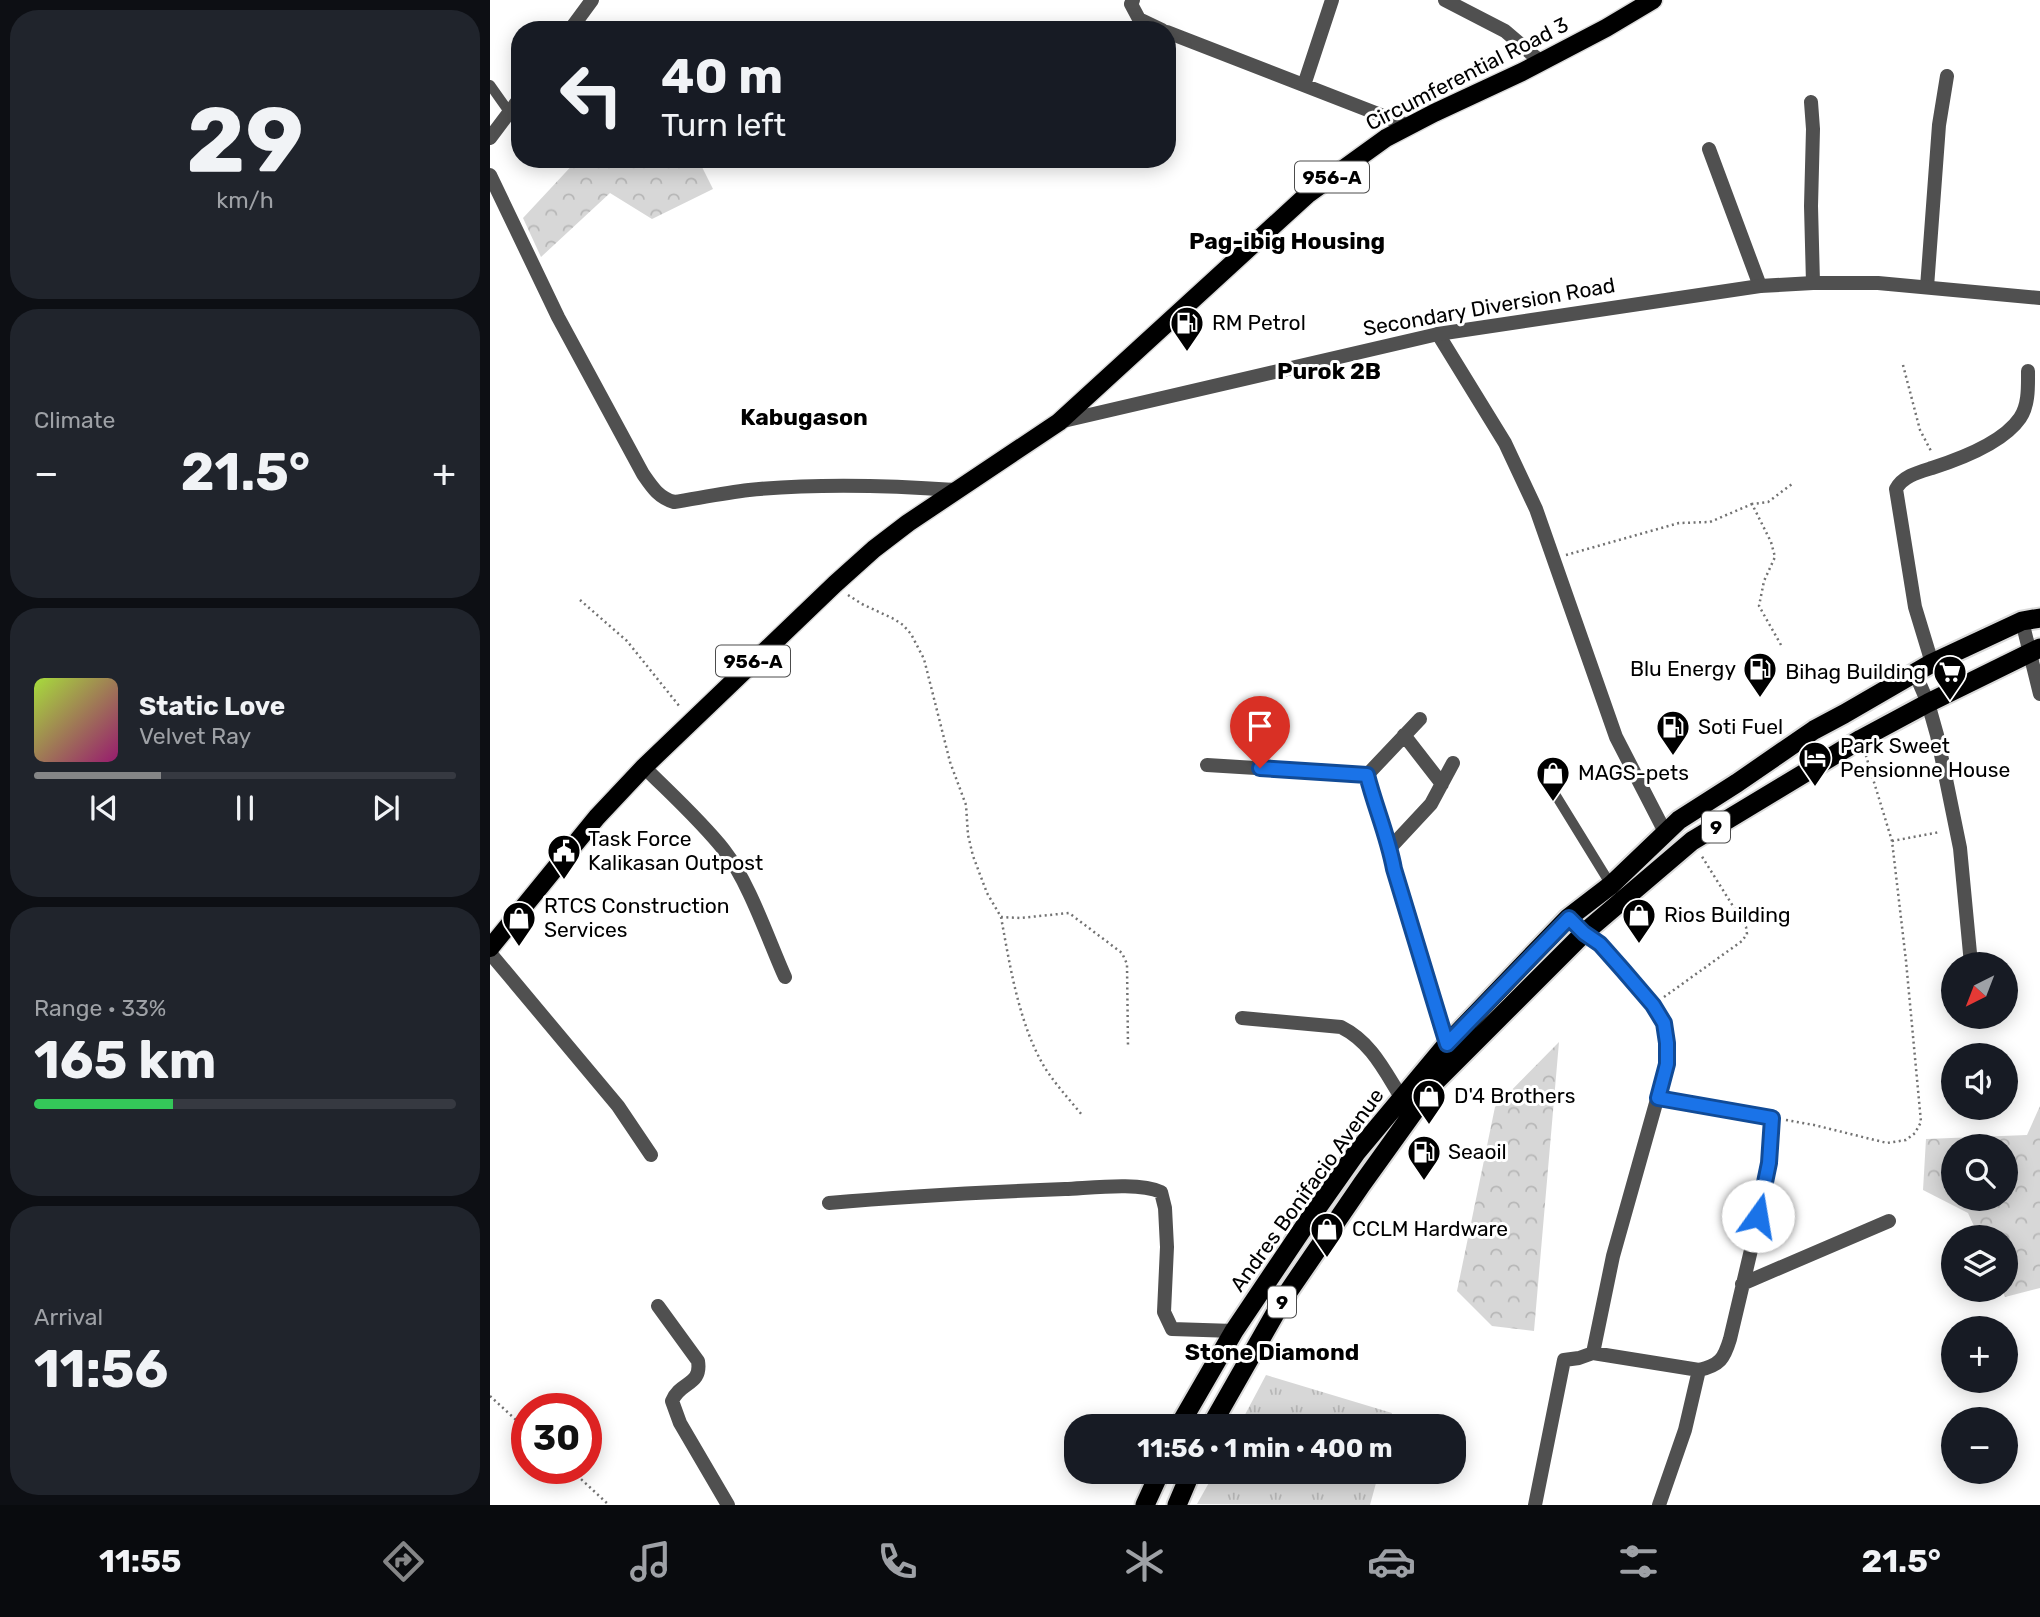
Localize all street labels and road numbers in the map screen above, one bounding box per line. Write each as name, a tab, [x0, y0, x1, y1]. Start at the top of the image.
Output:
street label: Circumferential Road 3	[1361, 12, 1572, 136]
road number: 956-A	[1295, 162, 1369, 192]
street label: Secondary Diversion Road	[1361, 272, 1617, 341]
road number: 956-A	[716, 646, 790, 676]
road number: 9	[1702, 812, 1730, 842]
street label: Andres Bonifacio Avenue	[1224, 1083, 1389, 1296]
road number: 9	[1268, 1286, 1296, 1318]

